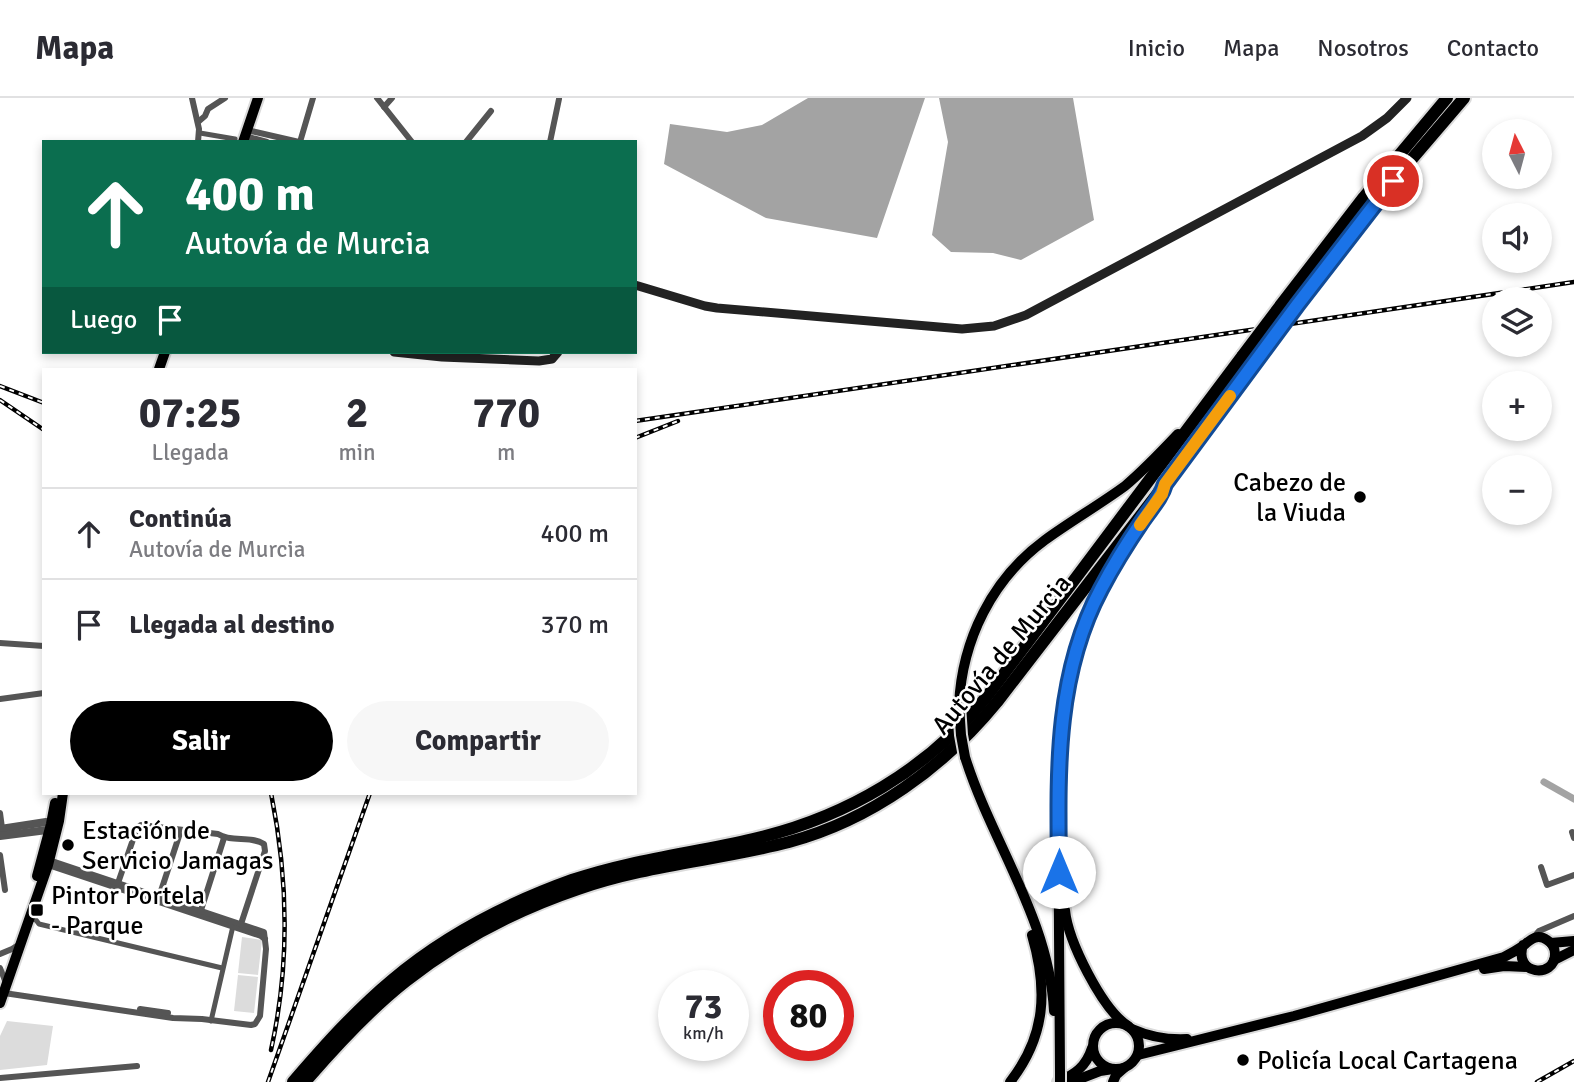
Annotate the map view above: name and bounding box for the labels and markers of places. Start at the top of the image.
pin [1363,151,1423,211]
place label: Cabezo de la Viuda [1233,467,1346,529]
marker: Cabezo de la Viuda [1352,489,1368,505]
place label: Estación de Servicio Jamagas [82,815,273,877]
marker: Estación de Servicio Jamagas [60,837,76,853]
place label: Pintor Portela - Parque [51,880,205,942]
marker: Pintor Portela - Parque [29,902,45,918]
place label: Policía Local Cartagena [1257,1045,1518,1077]
marker: Policía Local Cartagena [1235,1052,1251,1068]

